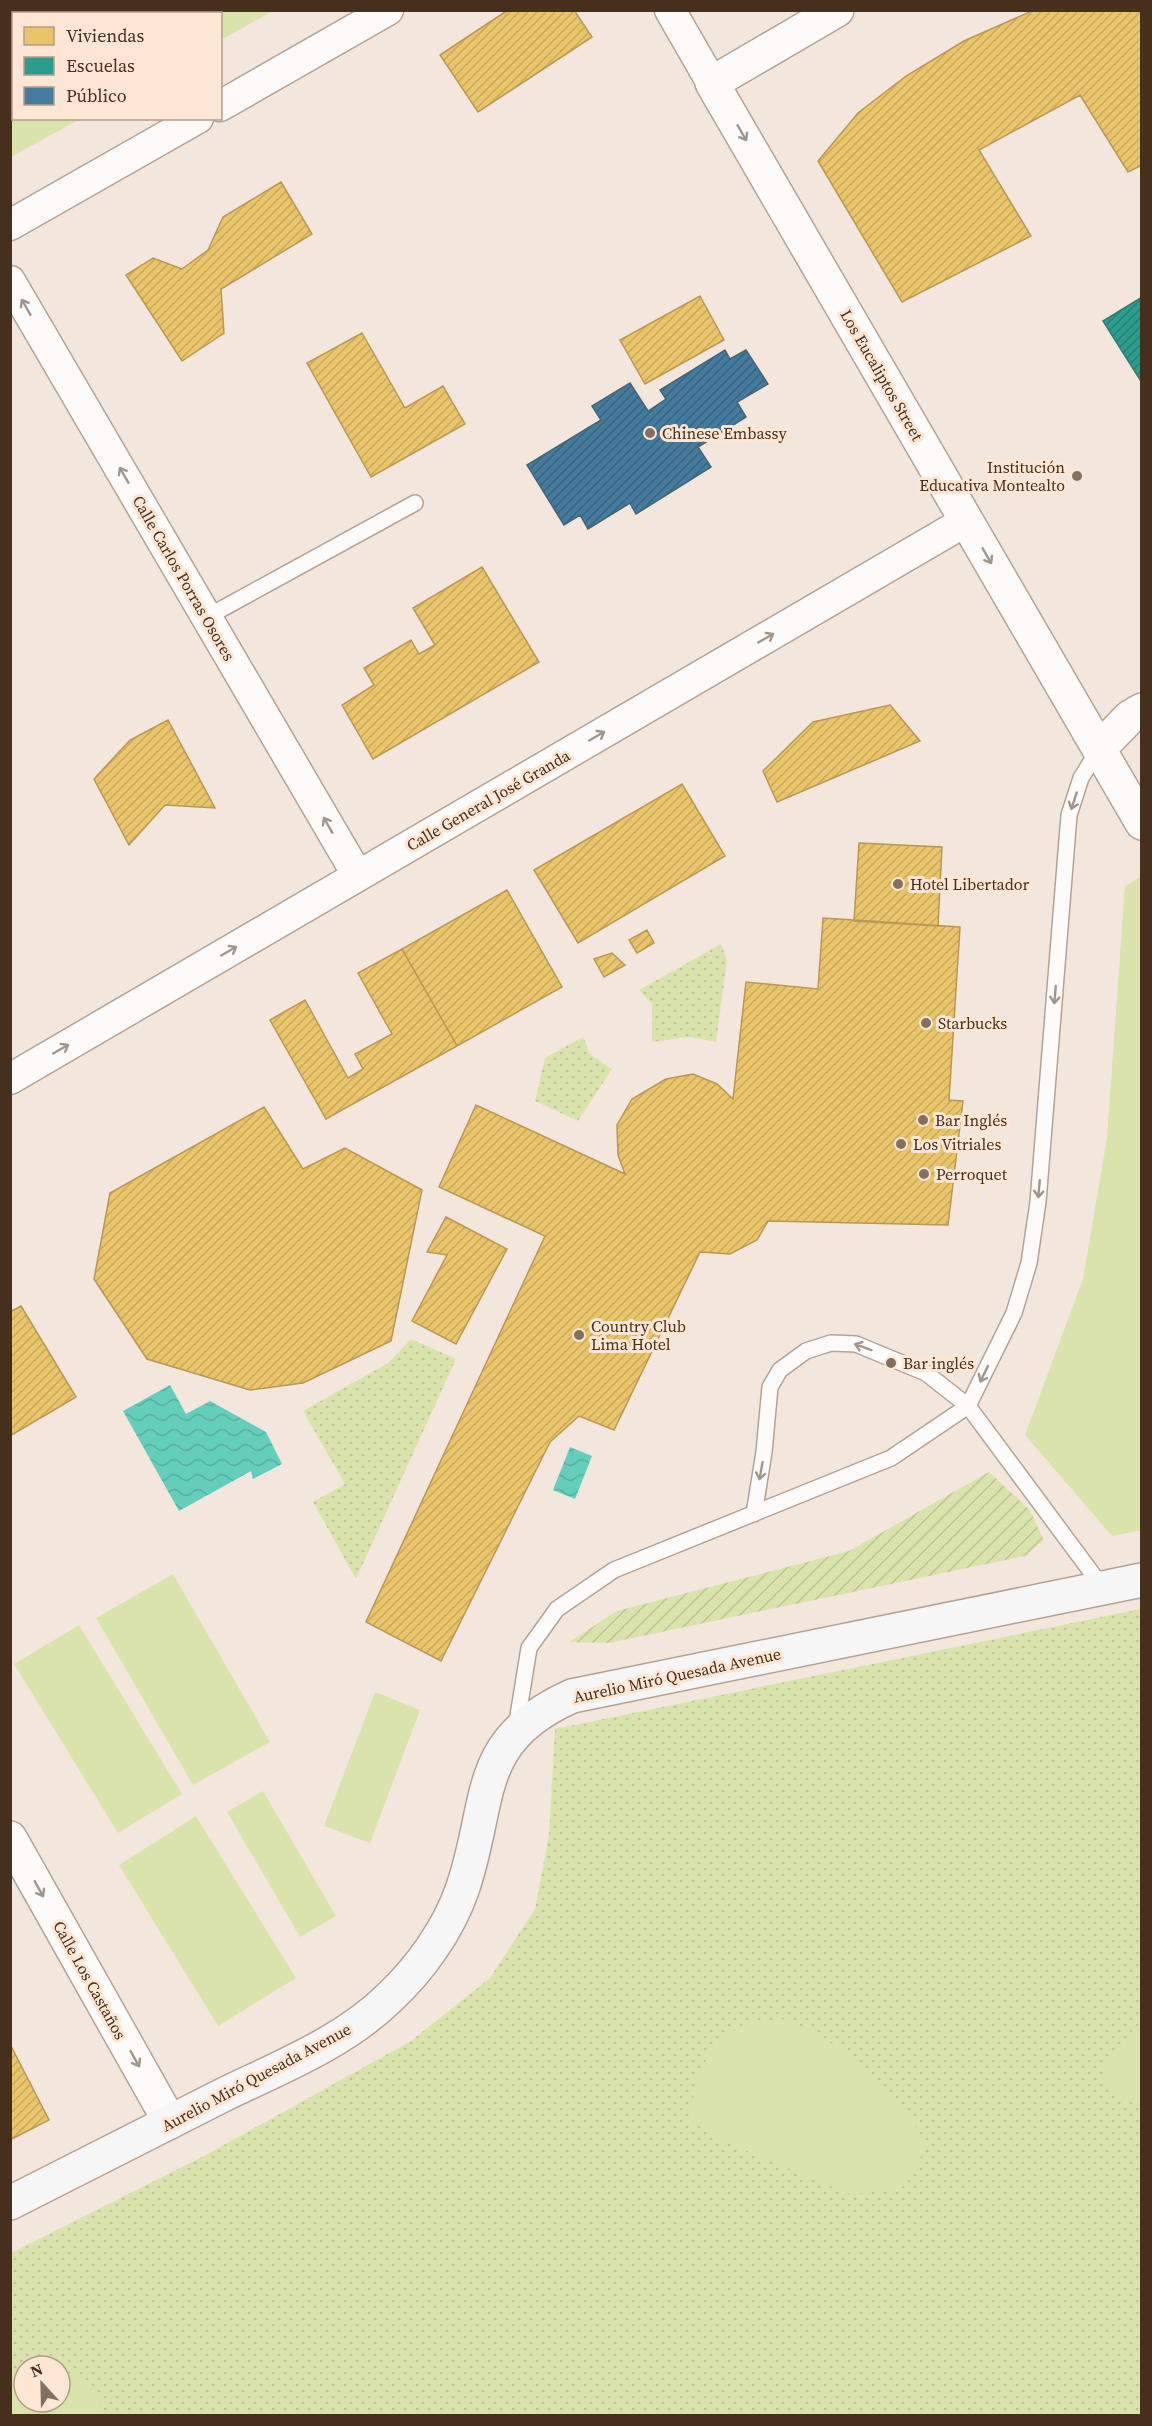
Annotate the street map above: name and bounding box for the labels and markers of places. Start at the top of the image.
place label: Chinese Embassy [662,422,787,444]
marker: Chinese Embassy [643,426,657,440]
place label: Institución Educativa Montealto [919,456,1065,496]
marker: Institución Educativa Montealto [1070,469,1084,483]
place label: Hotel Libertador [910,873,1030,895]
marker: Hotel Libertador [891,877,905,891]
place label: Starbucks [938,1012,1007,1034]
marker: Starbucks [919,1016,933,1030]
place label: Bar Inglés [935,1109,1007,1131]
marker: Bar Inglés [916,1113,930,1127]
place label: Los Vitriales [913,1133,1001,1155]
marker: Los Vitriales [894,1137,908,1151]
place label: Perroquet [936,1163,1008,1185]
marker: Perroquet [917,1167,931,1181]
place label: Country Club Lima Hotel [591,1315,686,1355]
marker: Country Club Lima Hotel [572,1328,586,1342]
place label: Bar inglés [903,1352,974,1374]
marker: Bar inglés [884,1356,898,1370]

